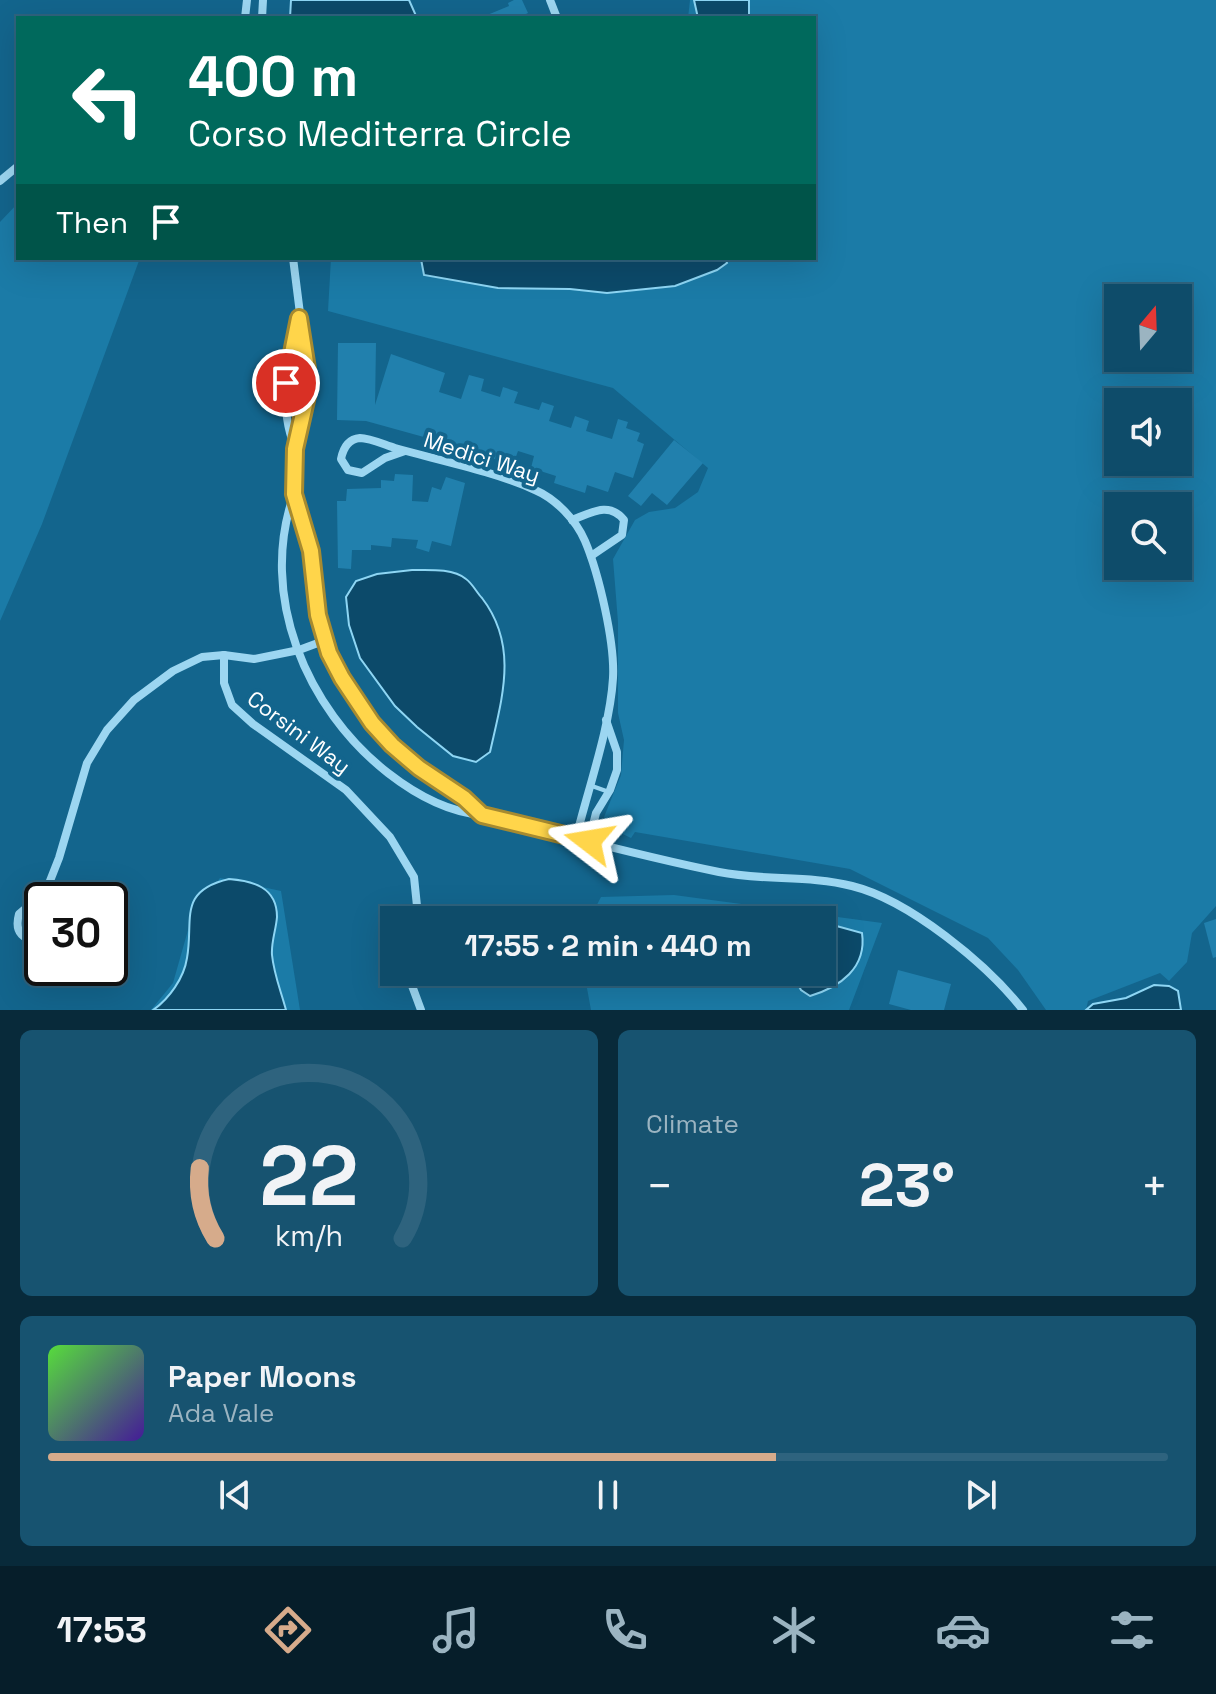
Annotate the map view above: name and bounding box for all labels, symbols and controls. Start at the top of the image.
text: 400 m [188,41,358,112]
icon: left [56,48,160,152]
text: Corso Mediterra Circle [188,111,572,157]
icon: arrive [144,200,188,244]
text: Then [56,203,128,242]
north arrow [1104,284,1192,372]
map controls [1104,284,1192,580]
pin [252,349,320,417]
icon: arrive [264,361,308,405]
button: sound [1104,388,1192,476]
street label: Medici Way [420,425,544,489]
button: search [1104,492,1192,580]
street label: Corsini Way [242,684,356,780]
position arrow [547,799,631,883]
speed limit sign: 30 [24,882,128,986]
text: 17:55 · 2 min · 440 m [464,926,752,965]
text: Climate [646,1107,739,1141]
text: 22 [260,1123,358,1229]
text: 23° [859,1147,955,1224]
text: − [646,1158,673,1214]
text: + [1141,1158,1168,1214]
text: km/h [275,1218,343,1254]
text: Paper Moons [168,1357,357,1396]
text: Ada Vale [168,1396,274,1430]
icon: previous [213,1473,257,1517]
icon: pause [586,1473,630,1517]
icon: next [959,1473,1003,1517]
icon: directions [260,1602,316,1658]
icon: music [428,1602,484,1658]
icon: phone [597,1602,653,1658]
icon: climate [766,1602,822,1658]
icon: car [935,1602,991,1658]
icon: filters [1104,1602,1160,1658]
text: 17:53 [56,1607,147,1653]

